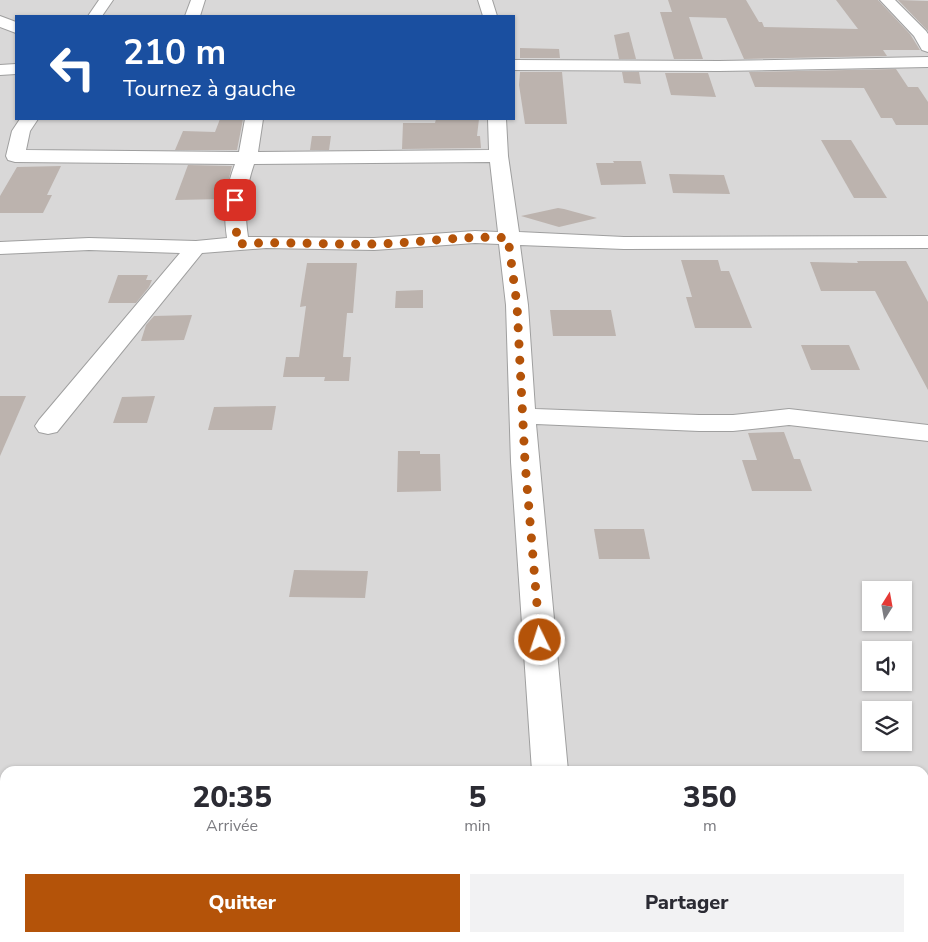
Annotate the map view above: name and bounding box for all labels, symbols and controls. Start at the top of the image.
text: 210 m [123,29,226,76]
icon: left [40,35,105,100]
text: Tournez à gauche [123,74,296,104]
pin [214,179,256,221]
icon: arrive [221,186,249,214]
north arrow [862,581,912,631]
map controls [862,581,912,751]
position arrow [513,613,565,665]
button: sound [862,641,912,691]
button: layers [862,701,912,751]
text: 20:35 [192,777,272,818]
text: 5 [468,777,486,818]
text: 350 [683,777,737,818]
text: Arrivée [206,815,258,837]
text: min [464,815,491,837]
text: m [703,815,717,837]
button: Quitter [25,874,460,932]
button: Partager [470,874,904,932]

